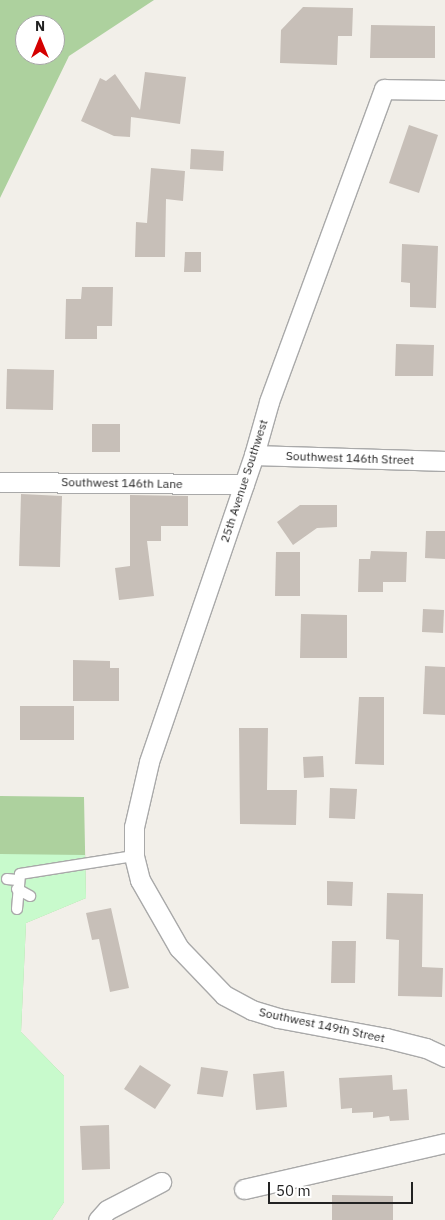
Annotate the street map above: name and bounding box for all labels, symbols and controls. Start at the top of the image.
north arrow [15,15,65,65]
text: N [35,17,45,35]
street label: 25th Avenue Southwest [217,418,271,544]
street label: Southwest 146th Street [286,449,414,467]
street label: Southwest 146th Lane [61,475,183,491]
street label: Southwest 149th Street [258,1005,386,1045]
scale bar [270,1172,415,1204]
text: 50 m [276,1181,311,1200]

